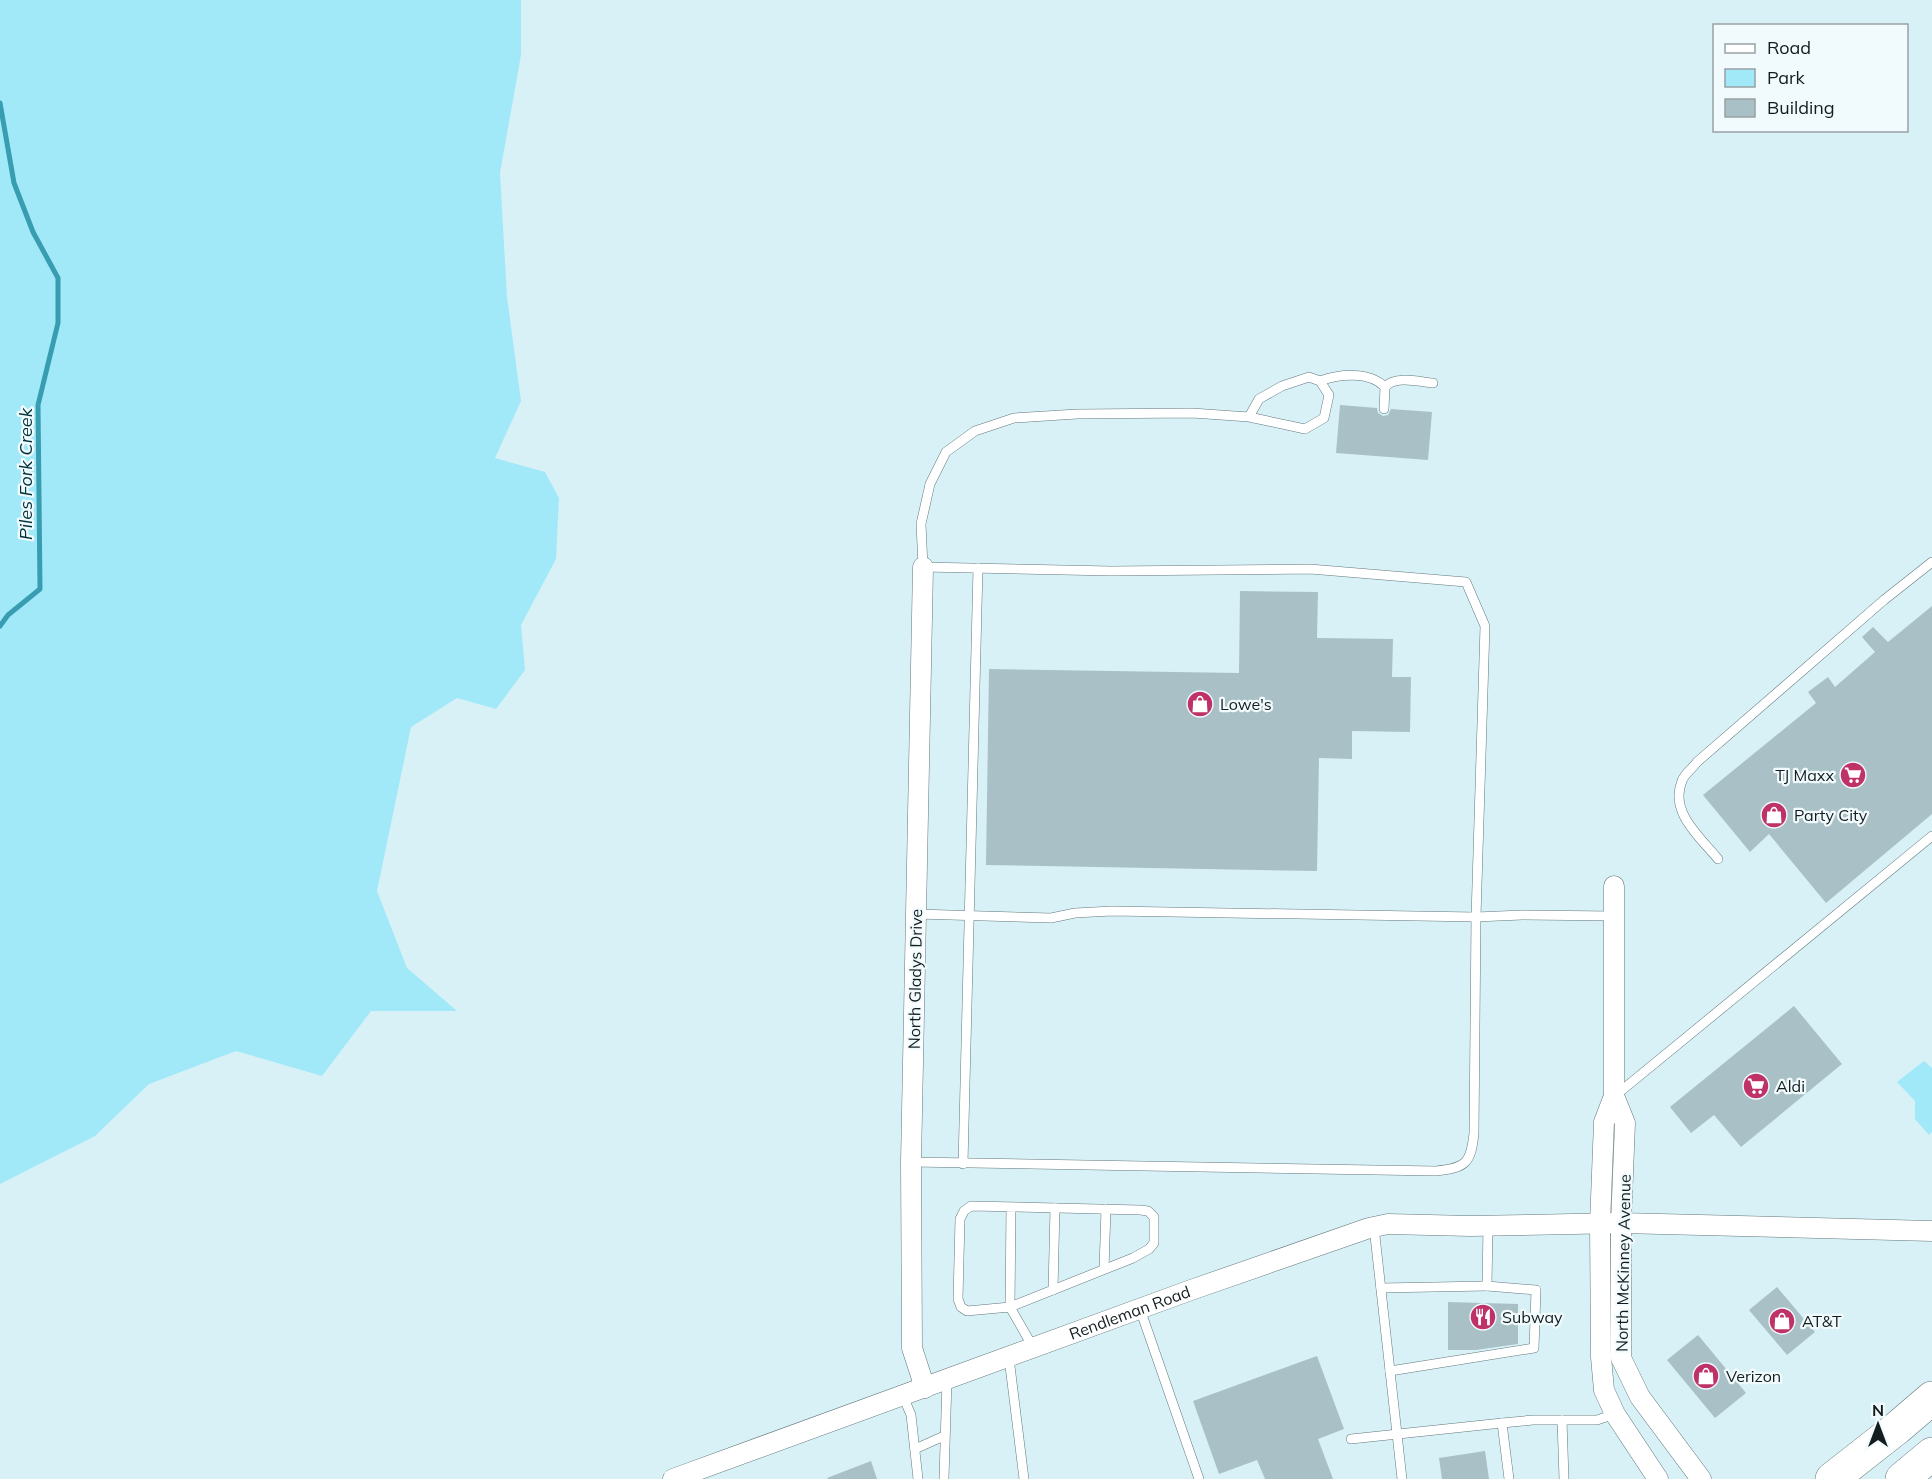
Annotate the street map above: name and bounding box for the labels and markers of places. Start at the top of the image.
shop icon: Lowe's [1185,689,1215,719]
place label: Lowe's [1220,694,1272,714]
supermarket icon: TJ Maxx [1838,760,1868,790]
place label: TJ Maxx [1775,765,1834,785]
shop icon: Party City [1759,800,1789,830]
place label: Party City [1794,805,1868,825]
supermarket icon: Aldi [1741,1071,1771,1101]
place label: Aldi [1776,1076,1805,1096]
restaurant icon: Subway [1468,1302,1498,1332]
shop icon: AT&T [1767,1306,1797,1336]
place label: Subway [1502,1307,1563,1327]
place label: AT&T [1802,1311,1842,1331]
shop icon: Verizon [1691,1361,1721,1391]
place label: Verizon [1726,1366,1781,1386]

